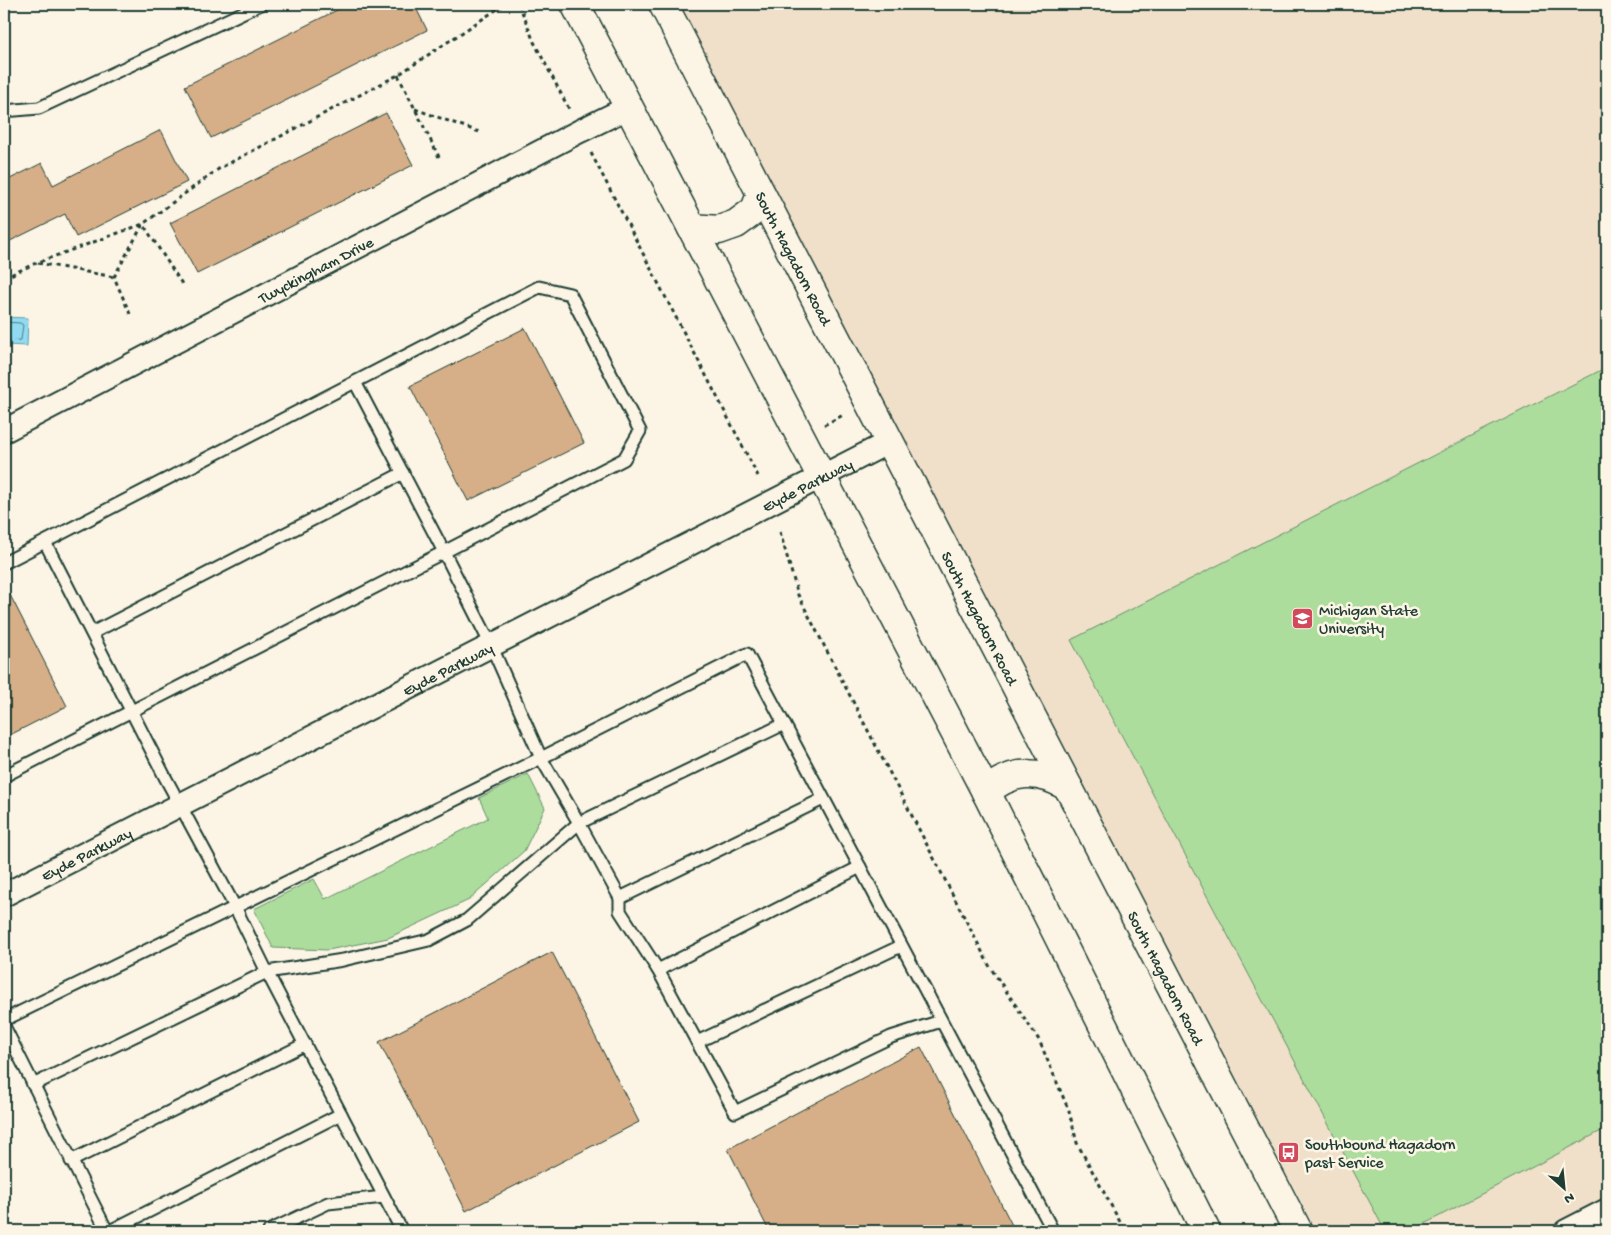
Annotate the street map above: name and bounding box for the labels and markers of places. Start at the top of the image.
place label: Michigan State University [1319,603,1419,640]
school or university icon: Michigan State University [1291,606,1315,630]
place label: Southbound Hagadorn past Service [1304,1137,1456,1174]
bus stop icon: Southbound Hagadorn past Service [1277,1140,1301,1164]

